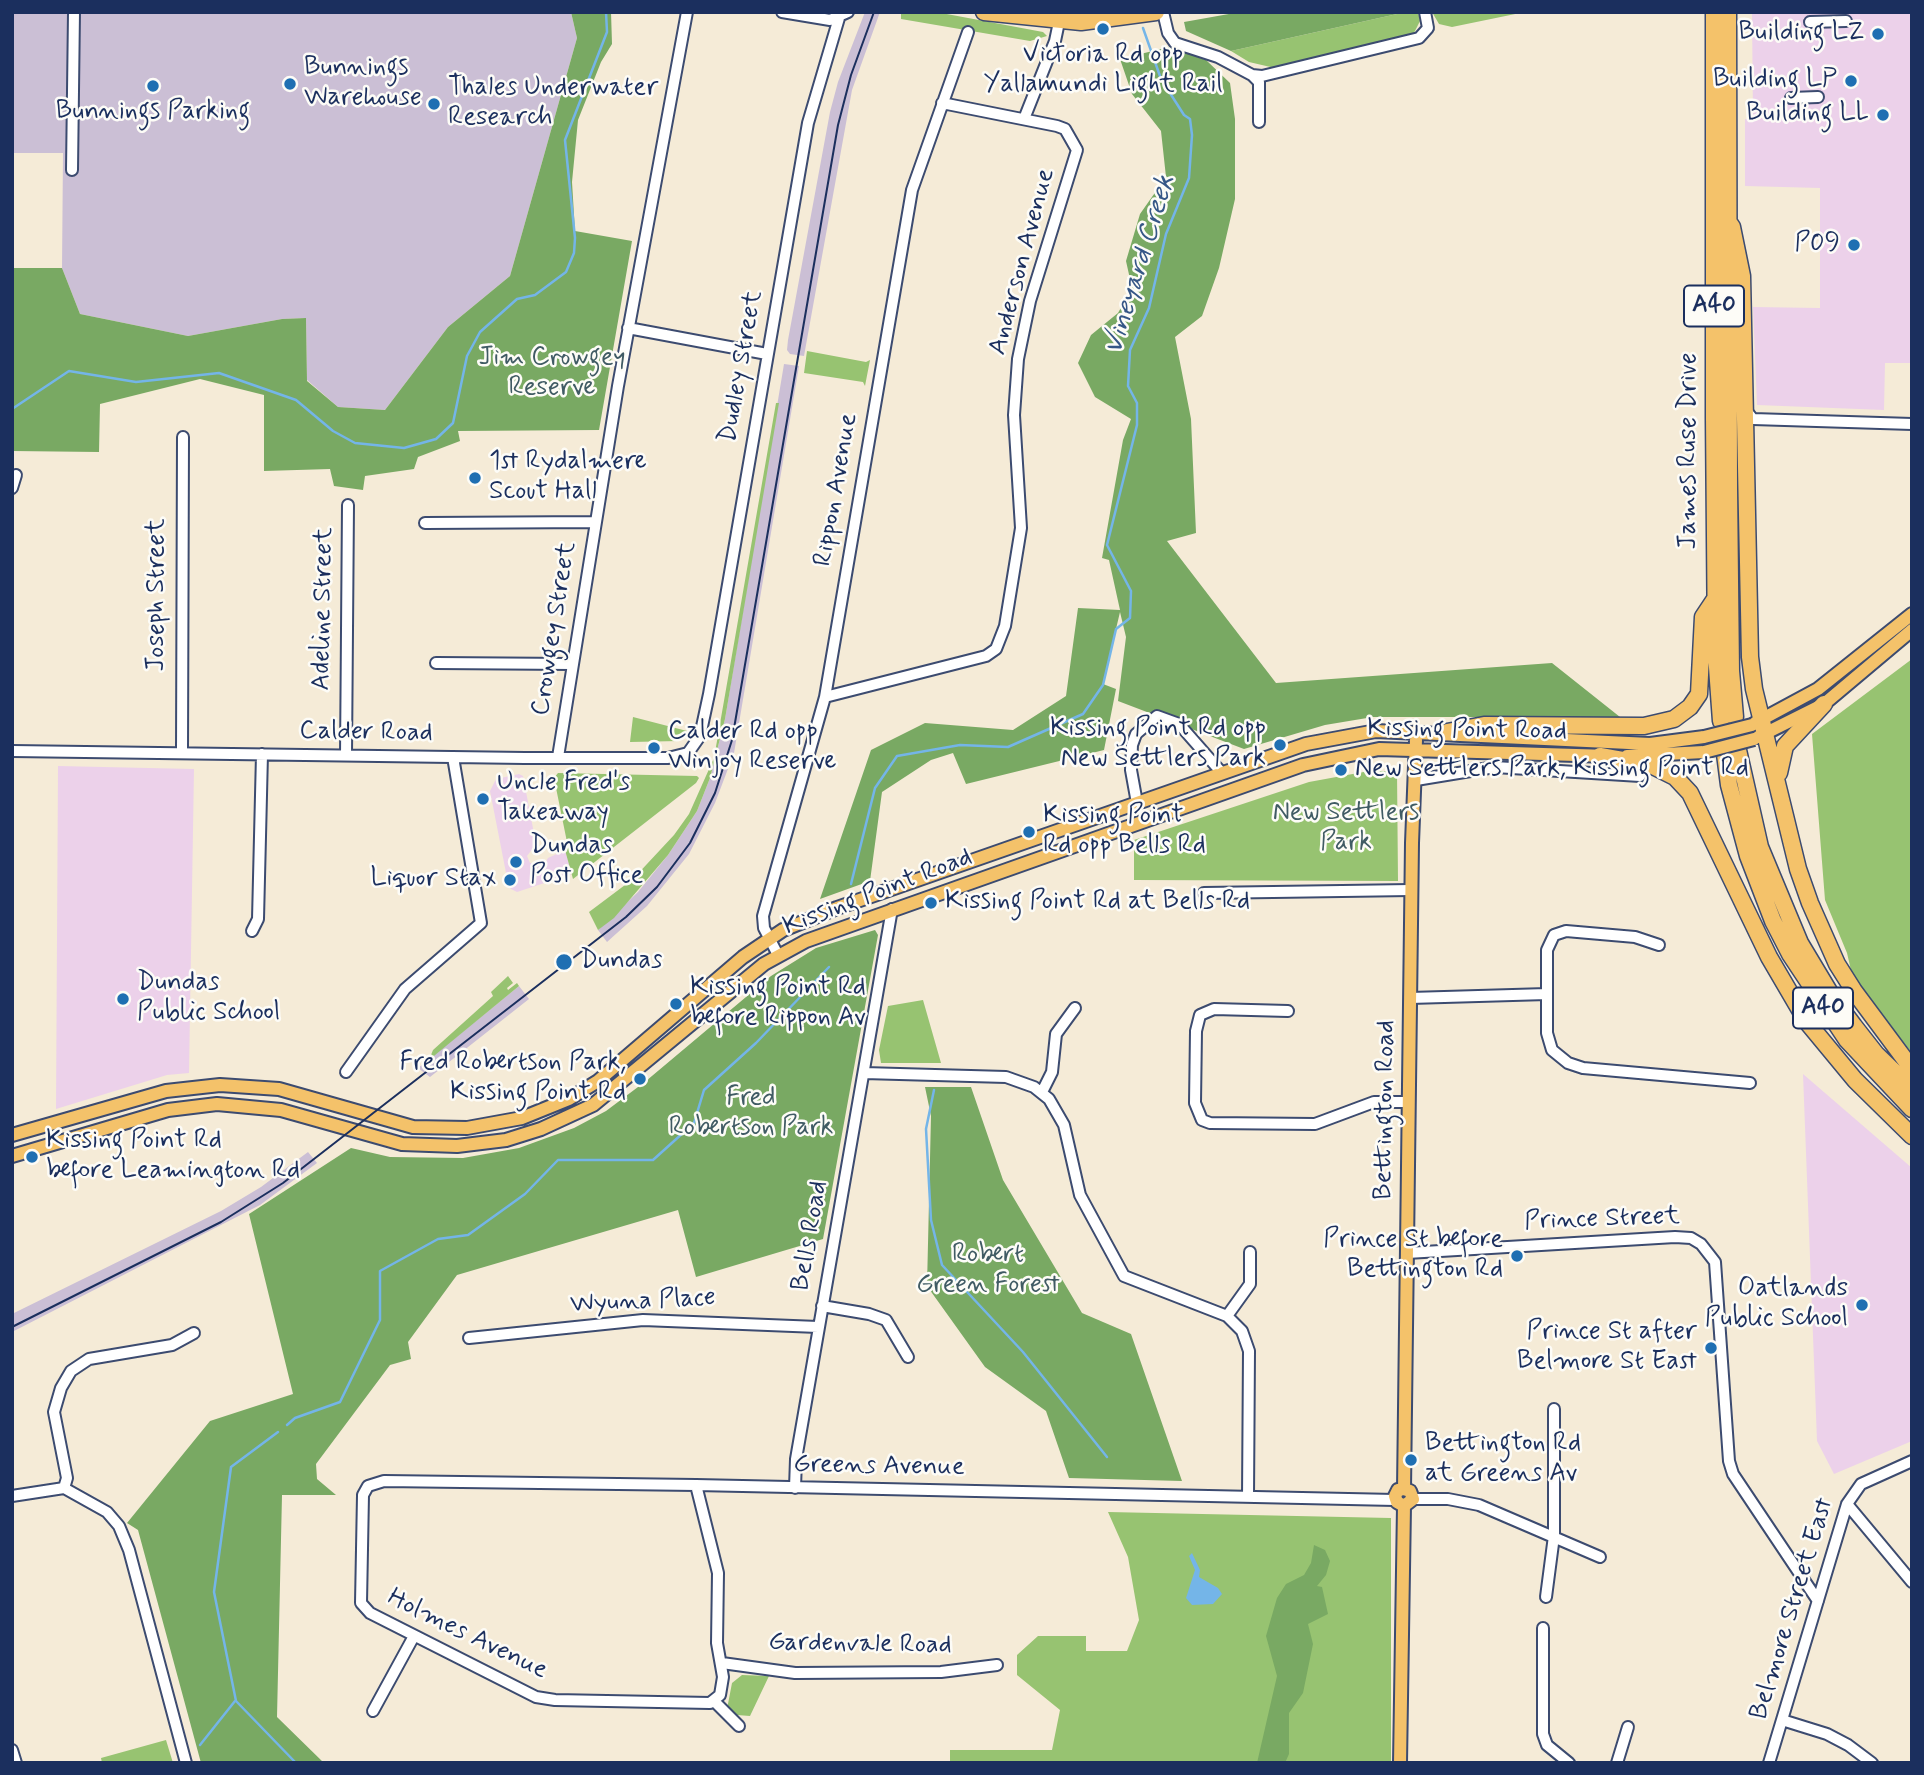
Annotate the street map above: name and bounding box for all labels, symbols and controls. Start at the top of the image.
place label: Building LZ [1739,18,1864,50]
marker: Victoria Rd opp Yallamundi Light Rail [1095,21,1111,37]
marker: Building LZ [1870,26,1886,42]
place label: Victoria Rd opp Yallamundi Light Rail [983,40,1223,102]
place label: Bunnings Warehouse [304,53,422,114]
place label: Building LP [1713,65,1837,97]
place label: Thales Underwater Research [448,73,658,134]
marker: Building LP [1843,73,1859,89]
marker: Bunnings Warehouse [282,76,298,92]
marker: Bunnings Parking [145,78,161,94]
marker: Thales Underwater Research [426,96,442,112]
place label: Bunnings Parking [56,97,250,129]
place label: Building LL [1746,99,1869,131]
marker: Building LL [1875,107,1891,123]
street label: Anderson Avenue [983,165,1063,359]
water label: Vineyard Creek [1098,171,1184,359]
place label: P09 [1794,229,1840,261]
marker: P09 [1846,237,1862,253]
road number: A40 [1684,286,1744,326]
street label: Dudley Street [713,288,771,446]
park label: Jim Crowgey Reserve [478,343,626,404]
street label: James Ruse Drive [1674,352,1706,550]
street label: Rippon Avenue [808,411,866,569]
place label: 1st Rydalmere Scout Hall [489,447,647,508]
marker: 1st Rydalmere Scout Hall [467,470,483,486]
street label: Joseph Street [142,519,174,671]
street label: Adeline Street [307,527,341,691]
street label: Crowgey Street [526,540,584,718]
place label: Kissing Point Rd opp New Settlers Park [1050,714,1266,776]
street label: Kissing Point Road [1367,714,1567,748]
street label: Calder Road [299,716,433,750]
place label: Calder Rd opp Winjoy Reserve [668,717,837,778]
marker: Kissing Point Rd opp New Settlers Park [1272,737,1288,753]
marker: Calder Rd opp Winjoy Reserve [646,740,662,756]
place label: New Settlers Park, Kissing Point Rd [1355,754,1749,786]
marker: New Settlers Park, Kissing Point Rd [1333,762,1349,778]
place label: Uncle Fred's Takeaway [497,768,630,830]
marker: Uncle Fred's Takeaway [475,791,491,807]
park label: New Settlers Park [1273,798,1419,860]
place label: Kissing Point Rd opp Bells Rd [1043,801,1206,862]
marker: Kissing Point Rd opp Bells Rd [1021,824,1037,840]
place label: Dundas Post Office [530,831,643,892]
street label: Kissing Point Road [779,843,977,943]
marker: Dundas Post Office [508,854,524,870]
place label: Liquor Stax [370,864,496,896]
marker: Liquor Stax [502,872,518,888]
place label: Kissing Point Rd at Bells Rd [945,887,1250,919]
marker: Kissing Point Rd at Bells Rd [923,895,939,911]
place label: Dundas [580,946,662,978]
marker: Dundas [554,952,574,972]
place label: Dundas Public School [137,968,280,1030]
place label: Kissing Point Rd before Rippon Av [690,973,866,1034]
road number: A40 [1793,988,1853,1028]
marker: Dundas Public School [115,991,131,1007]
marker: Kissing Point Rd before Rippon Av [668,996,684,1012]
street label: Bettington Road [1369,1020,1403,1200]
place label: Fred Robertson Park, Kissing Point Rd [399,1048,626,1110]
marker: Fred Robertson Park, Kissing Point Rd [632,1071,648,1087]
park label: Fred Robertson Park [669,1083,833,1144]
place label: Kissing Point Rd before Leamington Rd [46,1126,300,1188]
marker: Kissing Point Rd before Leamington Rd [24,1149,40,1165]
street label: Bells Road [786,1178,836,1294]
street label: Prince Street [1524,1202,1680,1238]
place label: Prince St before Bettington Rd [1323,1225,1503,1286]
park label: Robert Green Forest [916,1240,1060,1302]
marker: Prince St before Bettington Rd [1509,1248,1525,1264]
place label: Oatlands Public School [1705,1274,1848,1336]
street label: Wyuna Place [569,1283,717,1321]
marker: Oatlands Public School [1854,1297,1870,1313]
place label: Prince St after Belmore St East [1517,1317,1697,1378]
marker: Prince St after Belmore St East [1703,1340,1719,1356]
place label: Bettington Rd at Greens Av [1425,1429,1581,1490]
street label: Greens Avenue [793,1450,965,1484]
marker: Bettington Rd at Greens Av [1403,1452,1419,1468]
street label: Belmore Street East [1744,1494,1842,1724]
street label: Holmes Avenue [382,1583,552,1687]
street label: Gardenvale Road [768,1628,952,1662]

